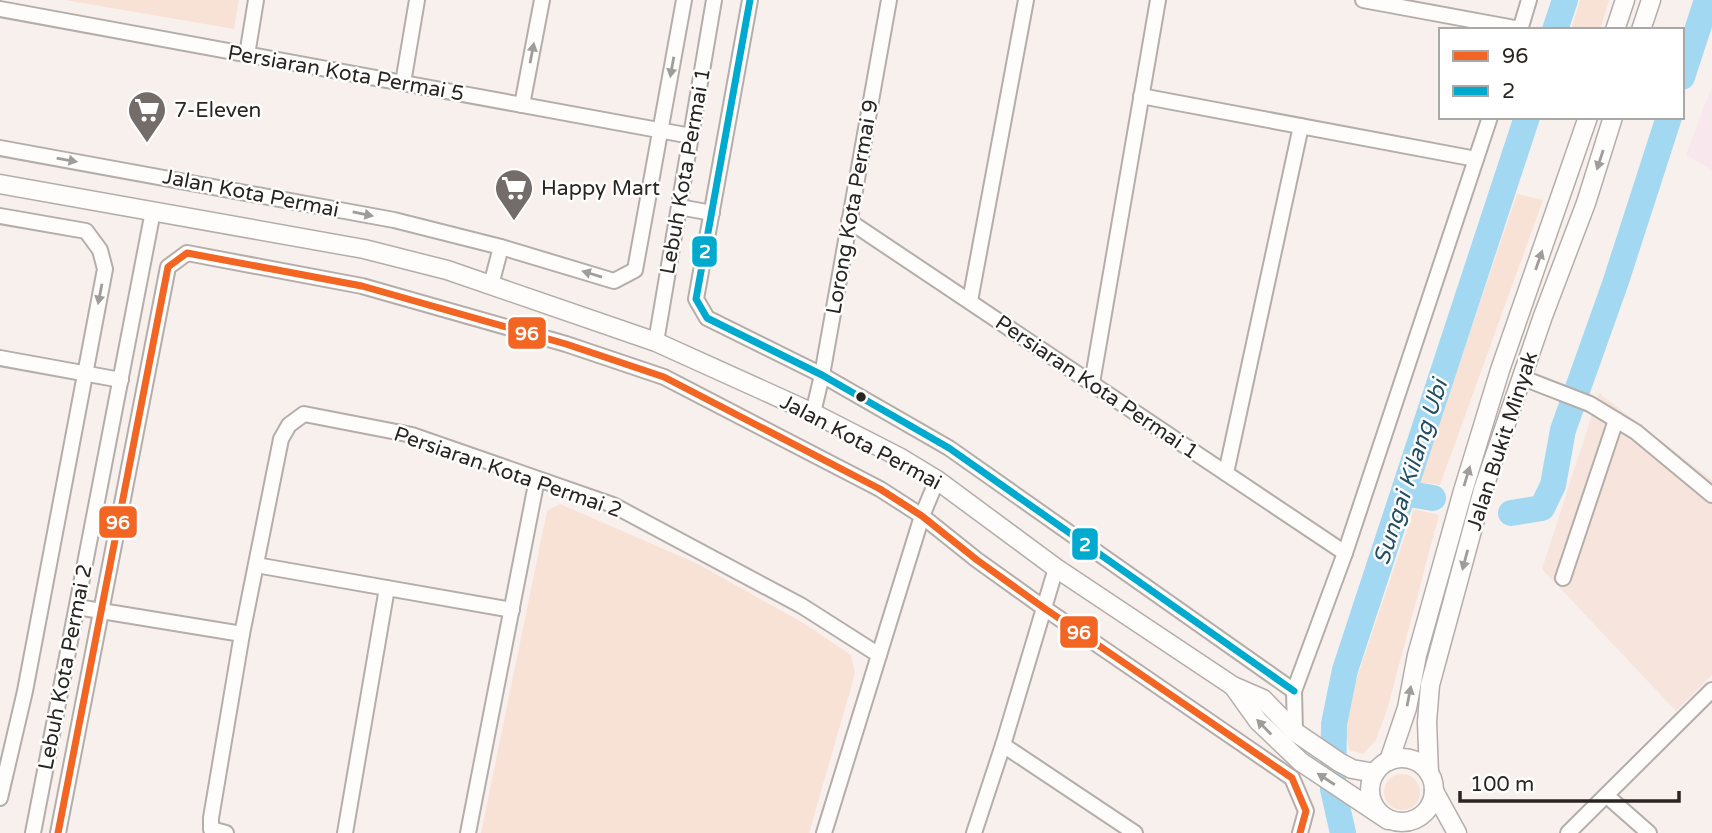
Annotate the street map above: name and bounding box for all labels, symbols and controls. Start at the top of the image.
legend [1439,28,1684,119]
street label: Persiaran Kota Permai 5 [226,40,466,107]
one-way arrow [527,42,538,64]
text: 96 [1502,44,1528,69]
one-way arrow [666,56,677,78]
street label: Lebuh Kota Permai 1 [655,66,716,276]
text: 2 [1502,79,1515,104]
supermarket icon: 7-Eleven [126,89,168,144]
place label: 7-Eleven [174,98,261,123]
street label: Lorong Kota Permai 9 [821,98,884,316]
one-way arrow [1594,150,1605,171]
one-way arrow [56,155,78,166]
street label: Jalan Kota Permai [161,164,341,223]
supermarket icon: Happy Mart [493,167,535,222]
place label: Happy Mart [541,176,660,201]
one-way arrow [352,209,374,220]
line badge: 2 [691,235,718,268]
text: 2 [699,241,711,263]
one-way arrow [1533,250,1544,271]
one-way arrow [581,269,602,279]
one-way arrow [94,283,105,305]
street label: Persiaran Kota Permai 1 [990,310,1203,465]
line badge: 96 [507,316,547,350]
text: 96 [515,323,539,345]
street label: Jalan Bukit Minyak [1462,349,1543,534]
water label: Sungai Kilang Ubi [1368,373,1455,568]
street label: Jalan Kota Permai [776,389,946,495]
unlabelled marker [854,390,868,404]
street label: Persiaran Kota Permai 2 [390,422,625,523]
one-way arrow [1463,465,1473,486]
line badge: 96 [98,505,138,539]
text: 96 [106,512,130,534]
line badge: 2 [1071,527,1099,561]
text: 2 [1079,534,1091,556]
one-way arrow [1459,550,1469,571]
street label: Lebuh Kota Permai 2 [33,562,98,772]
line badge: 96 [1059,615,1099,649]
text: 96 [1067,622,1091,644]
one-way arrow [1404,685,1415,707]
one-way arrow [1256,719,1272,736]
scale bar [1460,760,1679,804]
one-way arrow [1316,772,1336,785]
text: 100 m [1470,772,1534,797]

